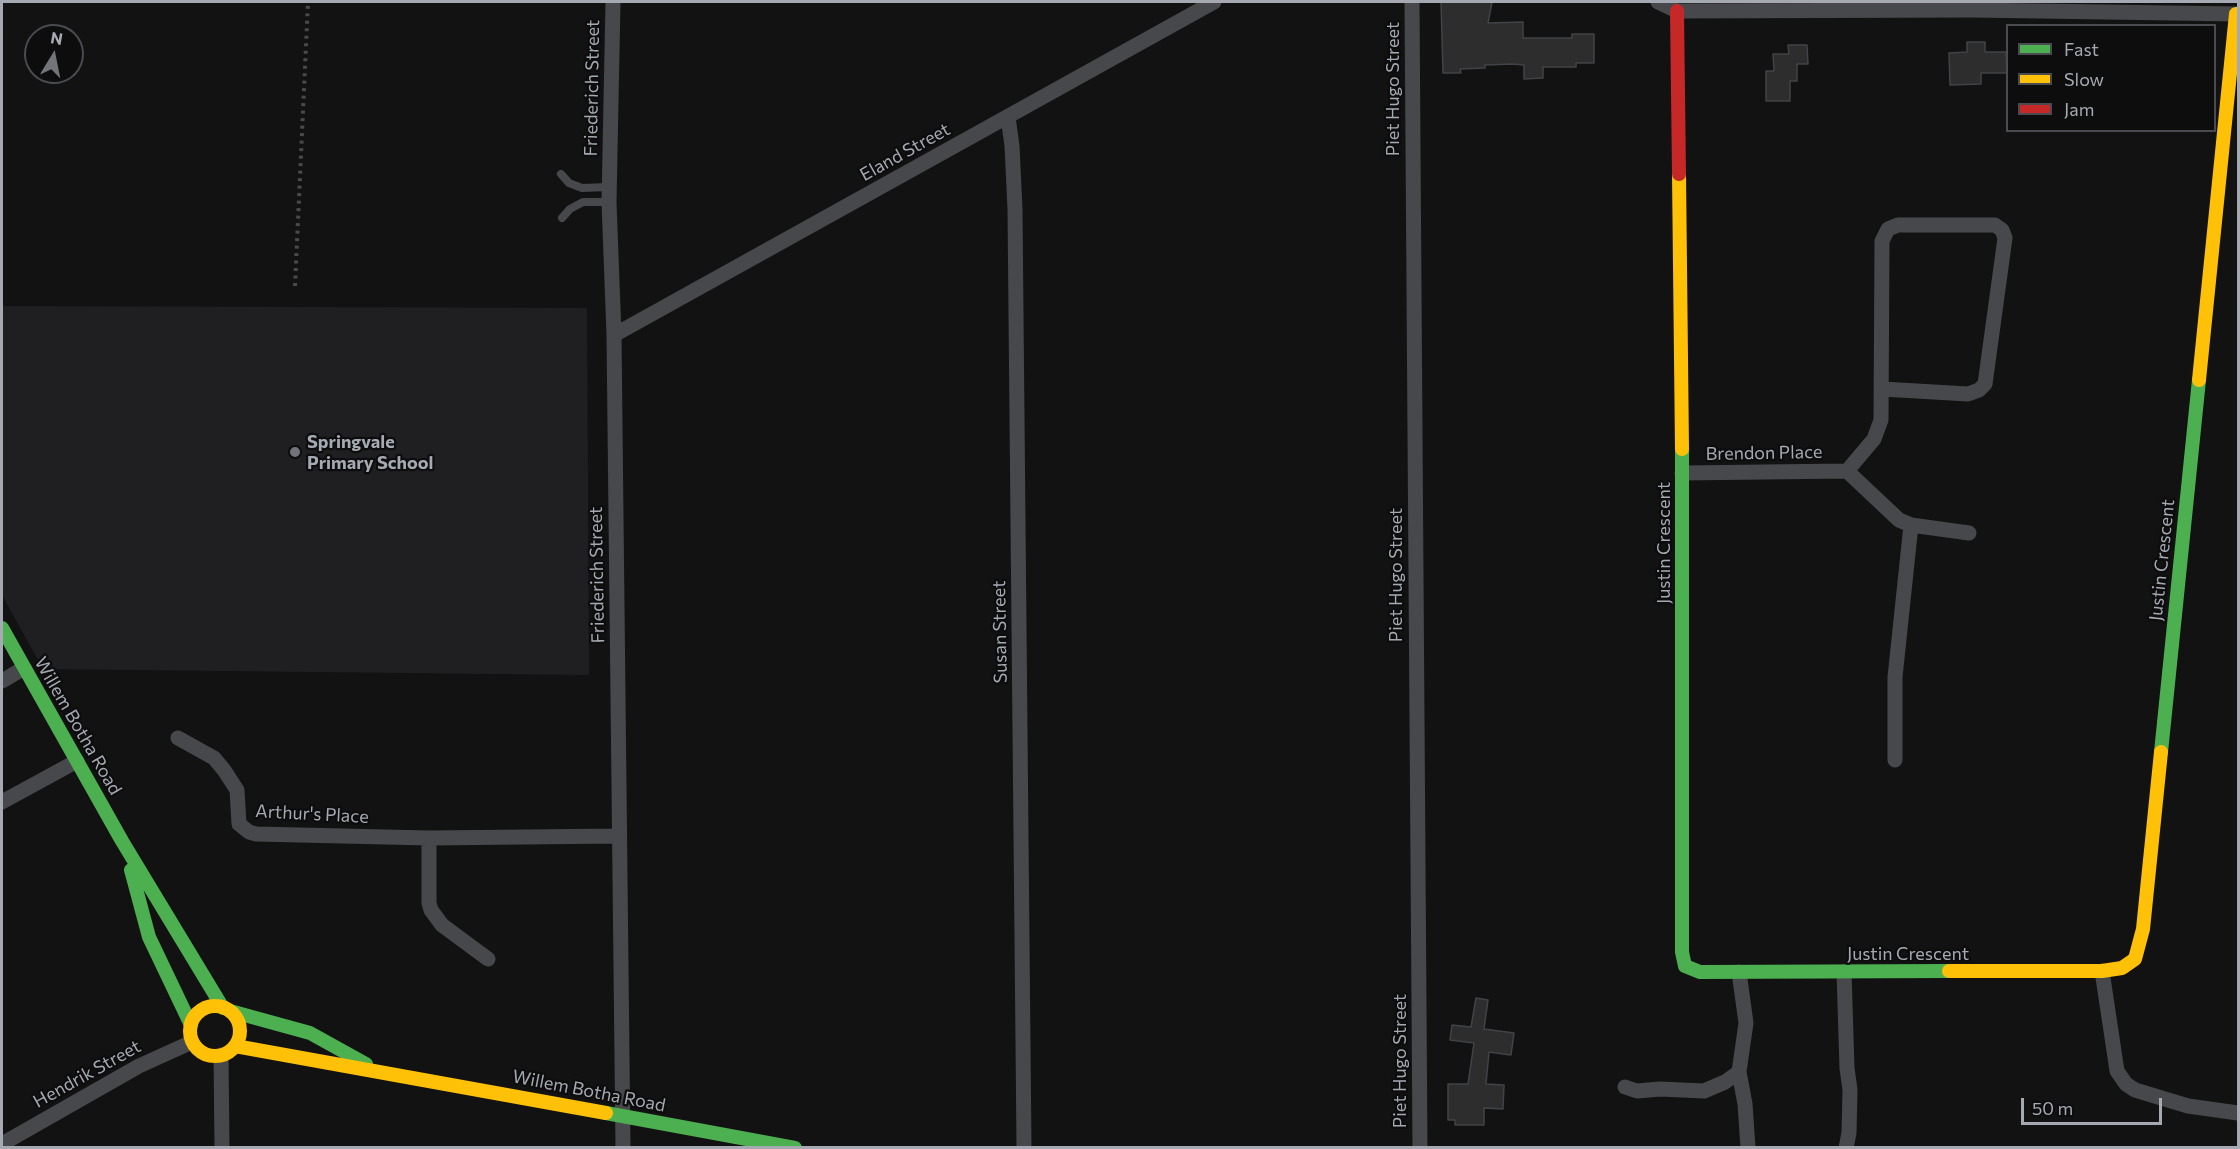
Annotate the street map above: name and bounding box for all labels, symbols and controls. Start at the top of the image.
street label: Friederich Street [580,20,604,156]
street label: Piet Hugo Street [1382,22,1404,156]
north arrow [24,24,84,84]
legend [2006,24,2216,132]
text: N [49,27,64,48]
text: Fast [2064,38,2099,60]
text: Slow [2064,68,2104,90]
text: Jam [2064,98,2094,120]
street label: Eland Street [856,118,954,186]
place label: Springvale Primary School [307,431,433,474]
street label: Brendon Place [1705,441,1823,465]
marker: Springvale Primary School [288,445,302,459]
street label: Justin Crescent [1653,482,1675,604]
street label: Justin Crescent [2145,498,2179,622]
street label: Friederich Street [585,507,609,643]
street label: Piet Hugo Street [1385,508,1407,642]
street label: Susan Street [988,580,1012,684]
street label: Willem Botha Road [30,653,126,799]
street label: Arthur's Place [255,800,369,828]
street label: Justin Crescent [1847,943,1969,965]
street label: Piet Hugo Street [1389,994,1411,1128]
street label: Hendrik Street [29,1036,145,1112]
street label: Willem Botha Road [511,1066,667,1116]
scale bar [2024,1086,2165,1124]
text: 50 m [2032,1097,2073,1119]

